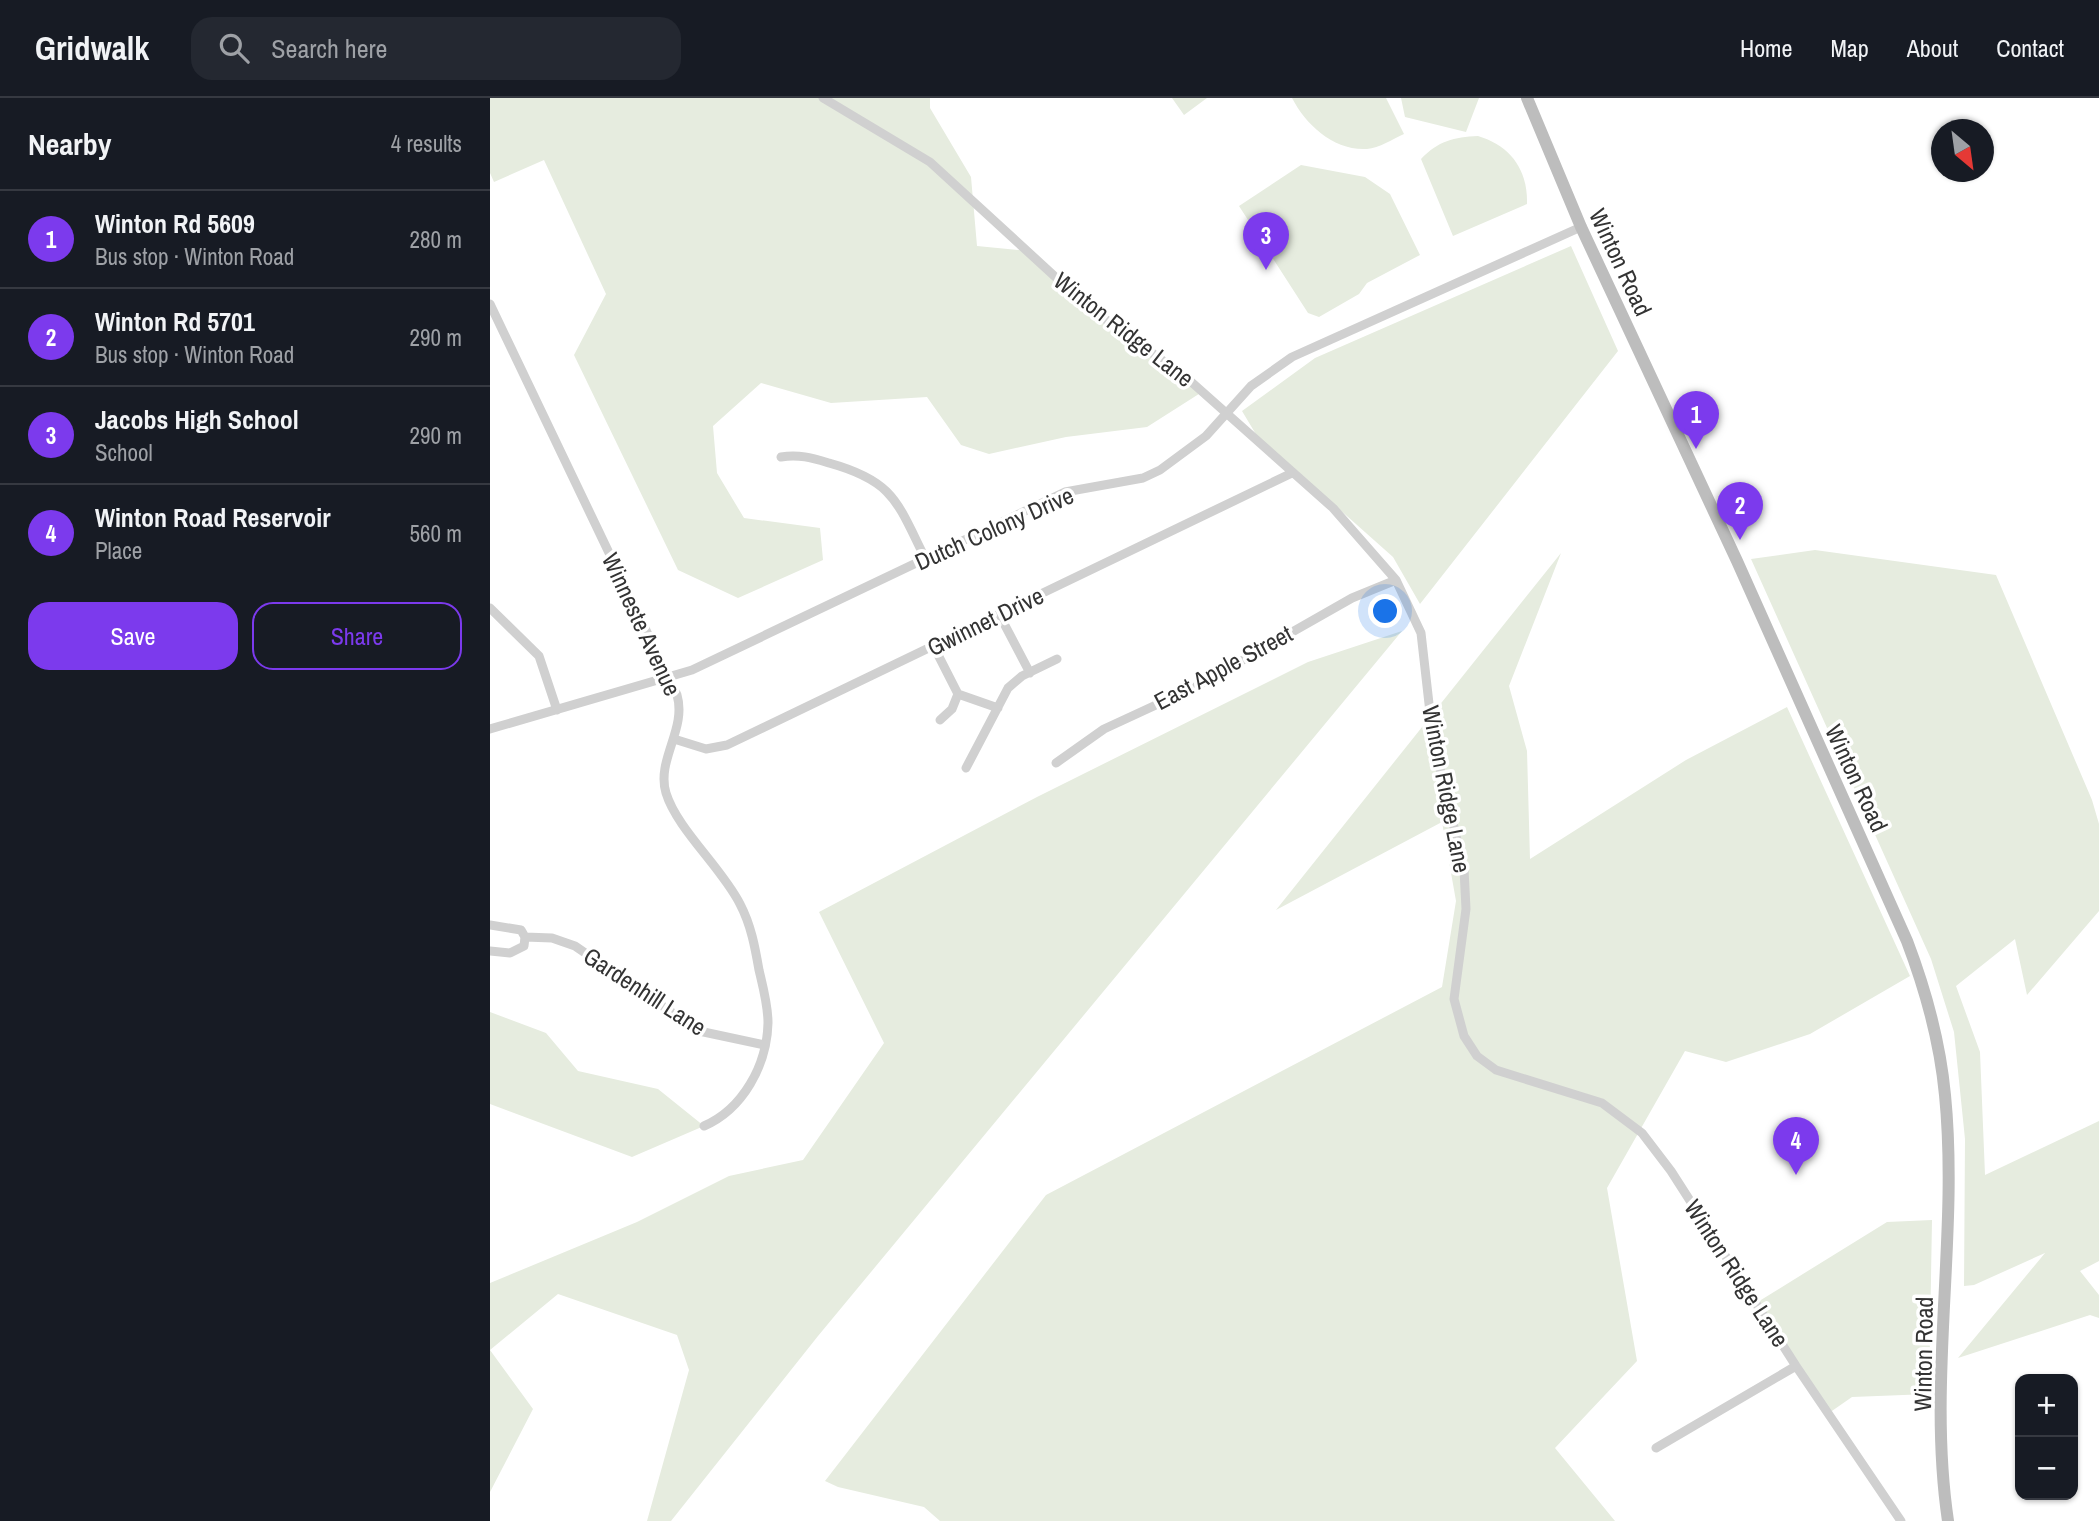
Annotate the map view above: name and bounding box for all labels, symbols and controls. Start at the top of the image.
search box [191,17,681,80]
text: Gridwalk [35,26,149,70]
icon: search [215,29,253,67]
text: Search here [271,31,387,66]
text: Home [1740,32,1792,64]
text: Map [1830,32,1869,64]
text: About [1907,32,1958,64]
text: Contact [1996,32,2064,64]
north arrow [1931,119,1994,182]
text: Nearby [28,124,111,164]
text: 4 results [391,128,462,159]
street label: Winton Road [1582,203,1660,321]
text: Winton Rd 5609 [95,206,255,241]
pin: 3 [1243,212,1289,270]
text: 1 [46,224,56,255]
text: 280 m [410,224,462,255]
text: Bus stop · Winton Road [95,241,294,272]
street label: Winton Ridge Lane [1047,264,1201,394]
text: Winton Rd 5701 [95,304,255,339]
text: 2 [46,322,56,353]
text: 290 m [410,322,462,353]
text: Bus stop · Winton Road [95,339,294,370]
pin: 1 [1673,391,1719,449]
text: Jacobs High School [95,402,299,437]
text: 3 [46,420,56,451]
text: 290 m [410,420,462,451]
text: School [95,437,153,468]
street label: Dutch Colony Drive [910,479,1078,577]
pin: 2 [1717,482,1763,540]
text: Winton Road Reservoir [95,500,331,535]
text: 4 [46,518,56,549]
text: 560 m [410,518,462,549]
text: Place [95,535,142,566]
street label: Winneste Avenue [595,547,689,701]
street label: Gwinnet Drive [921,579,1049,663]
your location [1368,594,1402,628]
button: Save [28,602,238,670]
button: Share [252,602,462,670]
street label: East Apple Street [1148,617,1298,717]
street label: Winton Ridge Lane [1415,703,1479,875]
street label: Winton Road [1818,719,1896,837]
street label: Gardenhill Lane [578,939,712,1043]
pin: 4 [1773,1117,1819,1175]
street label: Winton Ridge Lane [1677,1193,1797,1353]
street label: Winton Road [1906,1296,1940,1412]
map controls [2015,1374,2078,1500]
button: + [2015,1374,2078,1437]
button: − [2015,1437,2078,1500]

